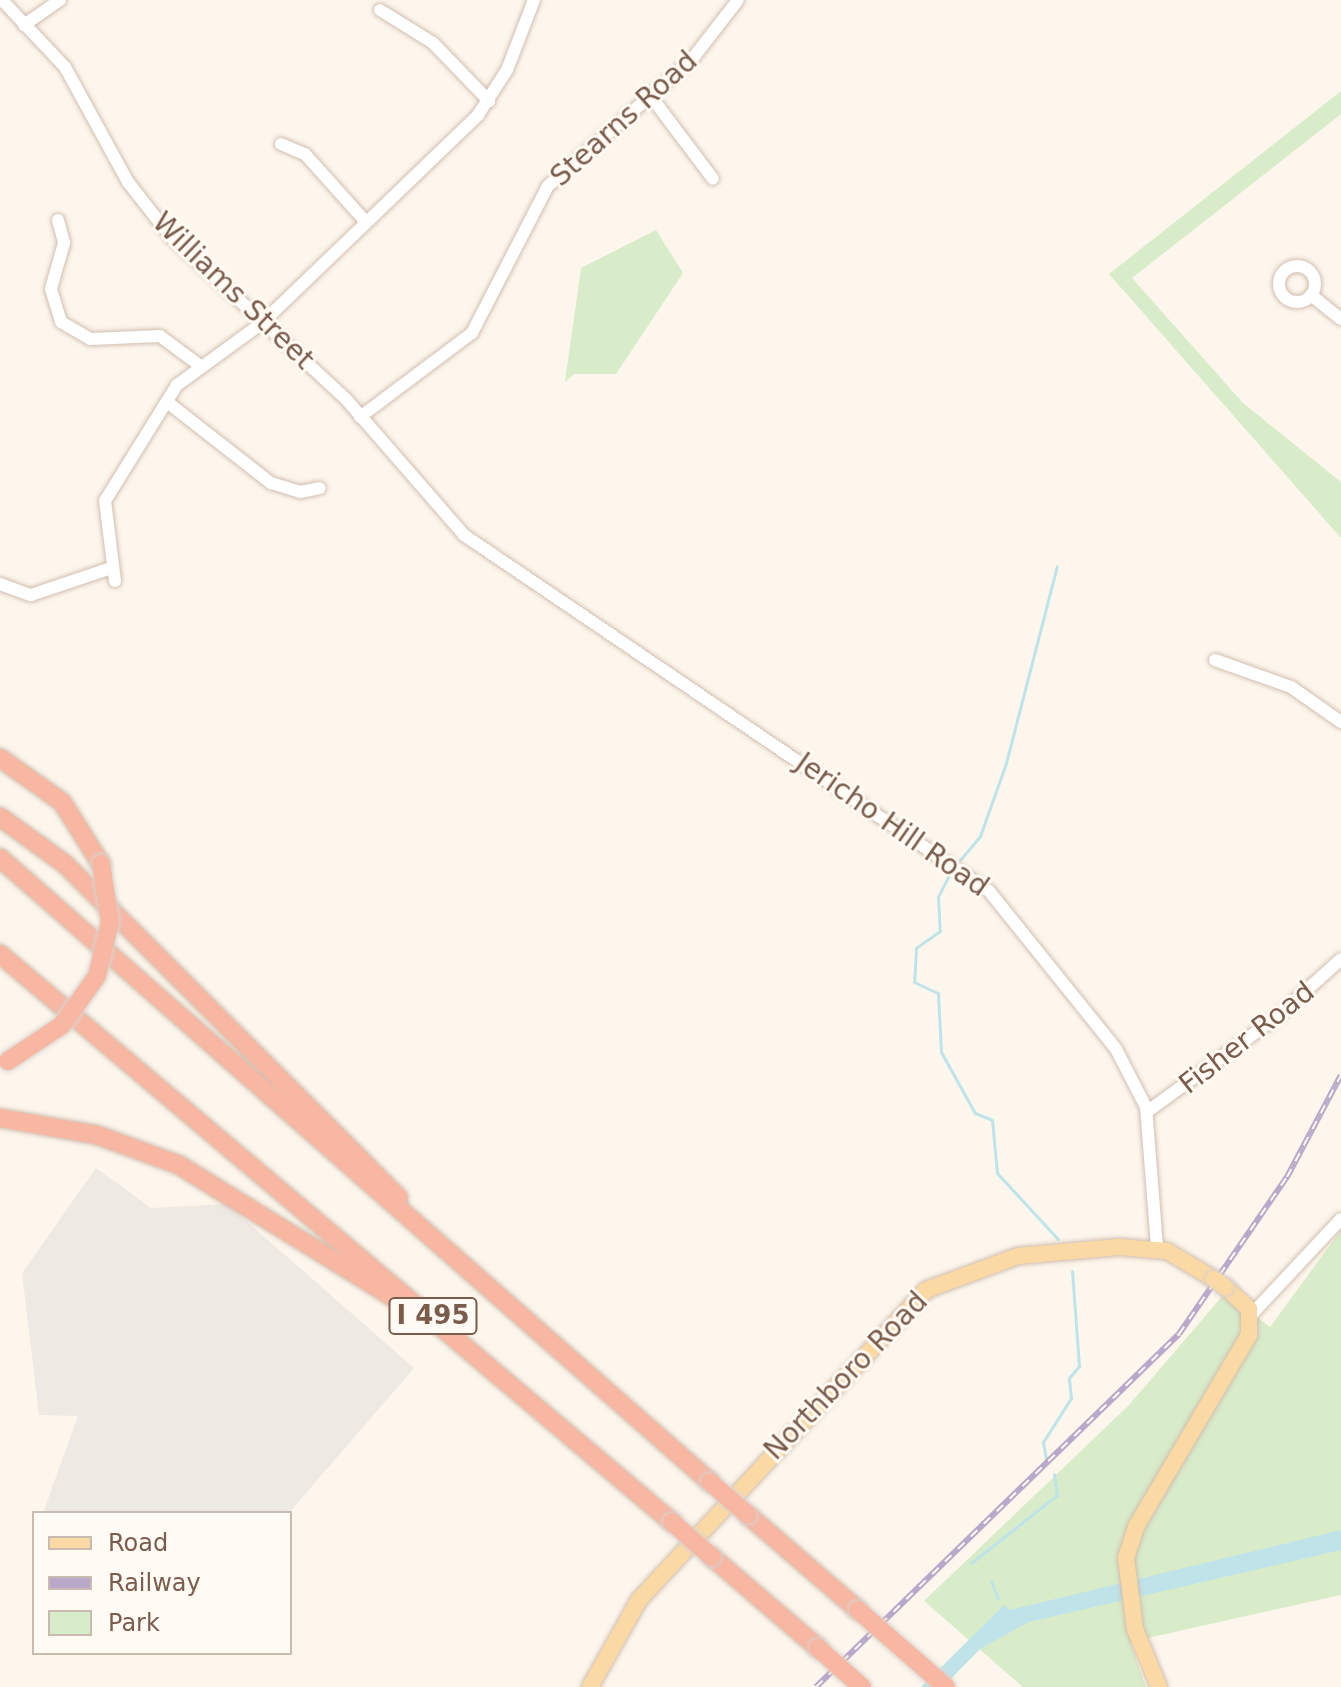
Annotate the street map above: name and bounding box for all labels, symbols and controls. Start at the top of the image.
street label: Stearns Road [544,44,704,194]
street label: Williams Street [145,206,321,376]
street label: Jericho Hill Road [789,746,995,904]
street label: Fisher Road [1173,975,1321,1101]
street label: Northboro Road [757,1285,935,1467]
road number: I 495 [387,1294,479,1338]
legend [32,1511,292,1655]
text: Road [108,1529,168,1557]
text: Railway [108,1569,201,1597]
text: Park [108,1609,160,1637]

